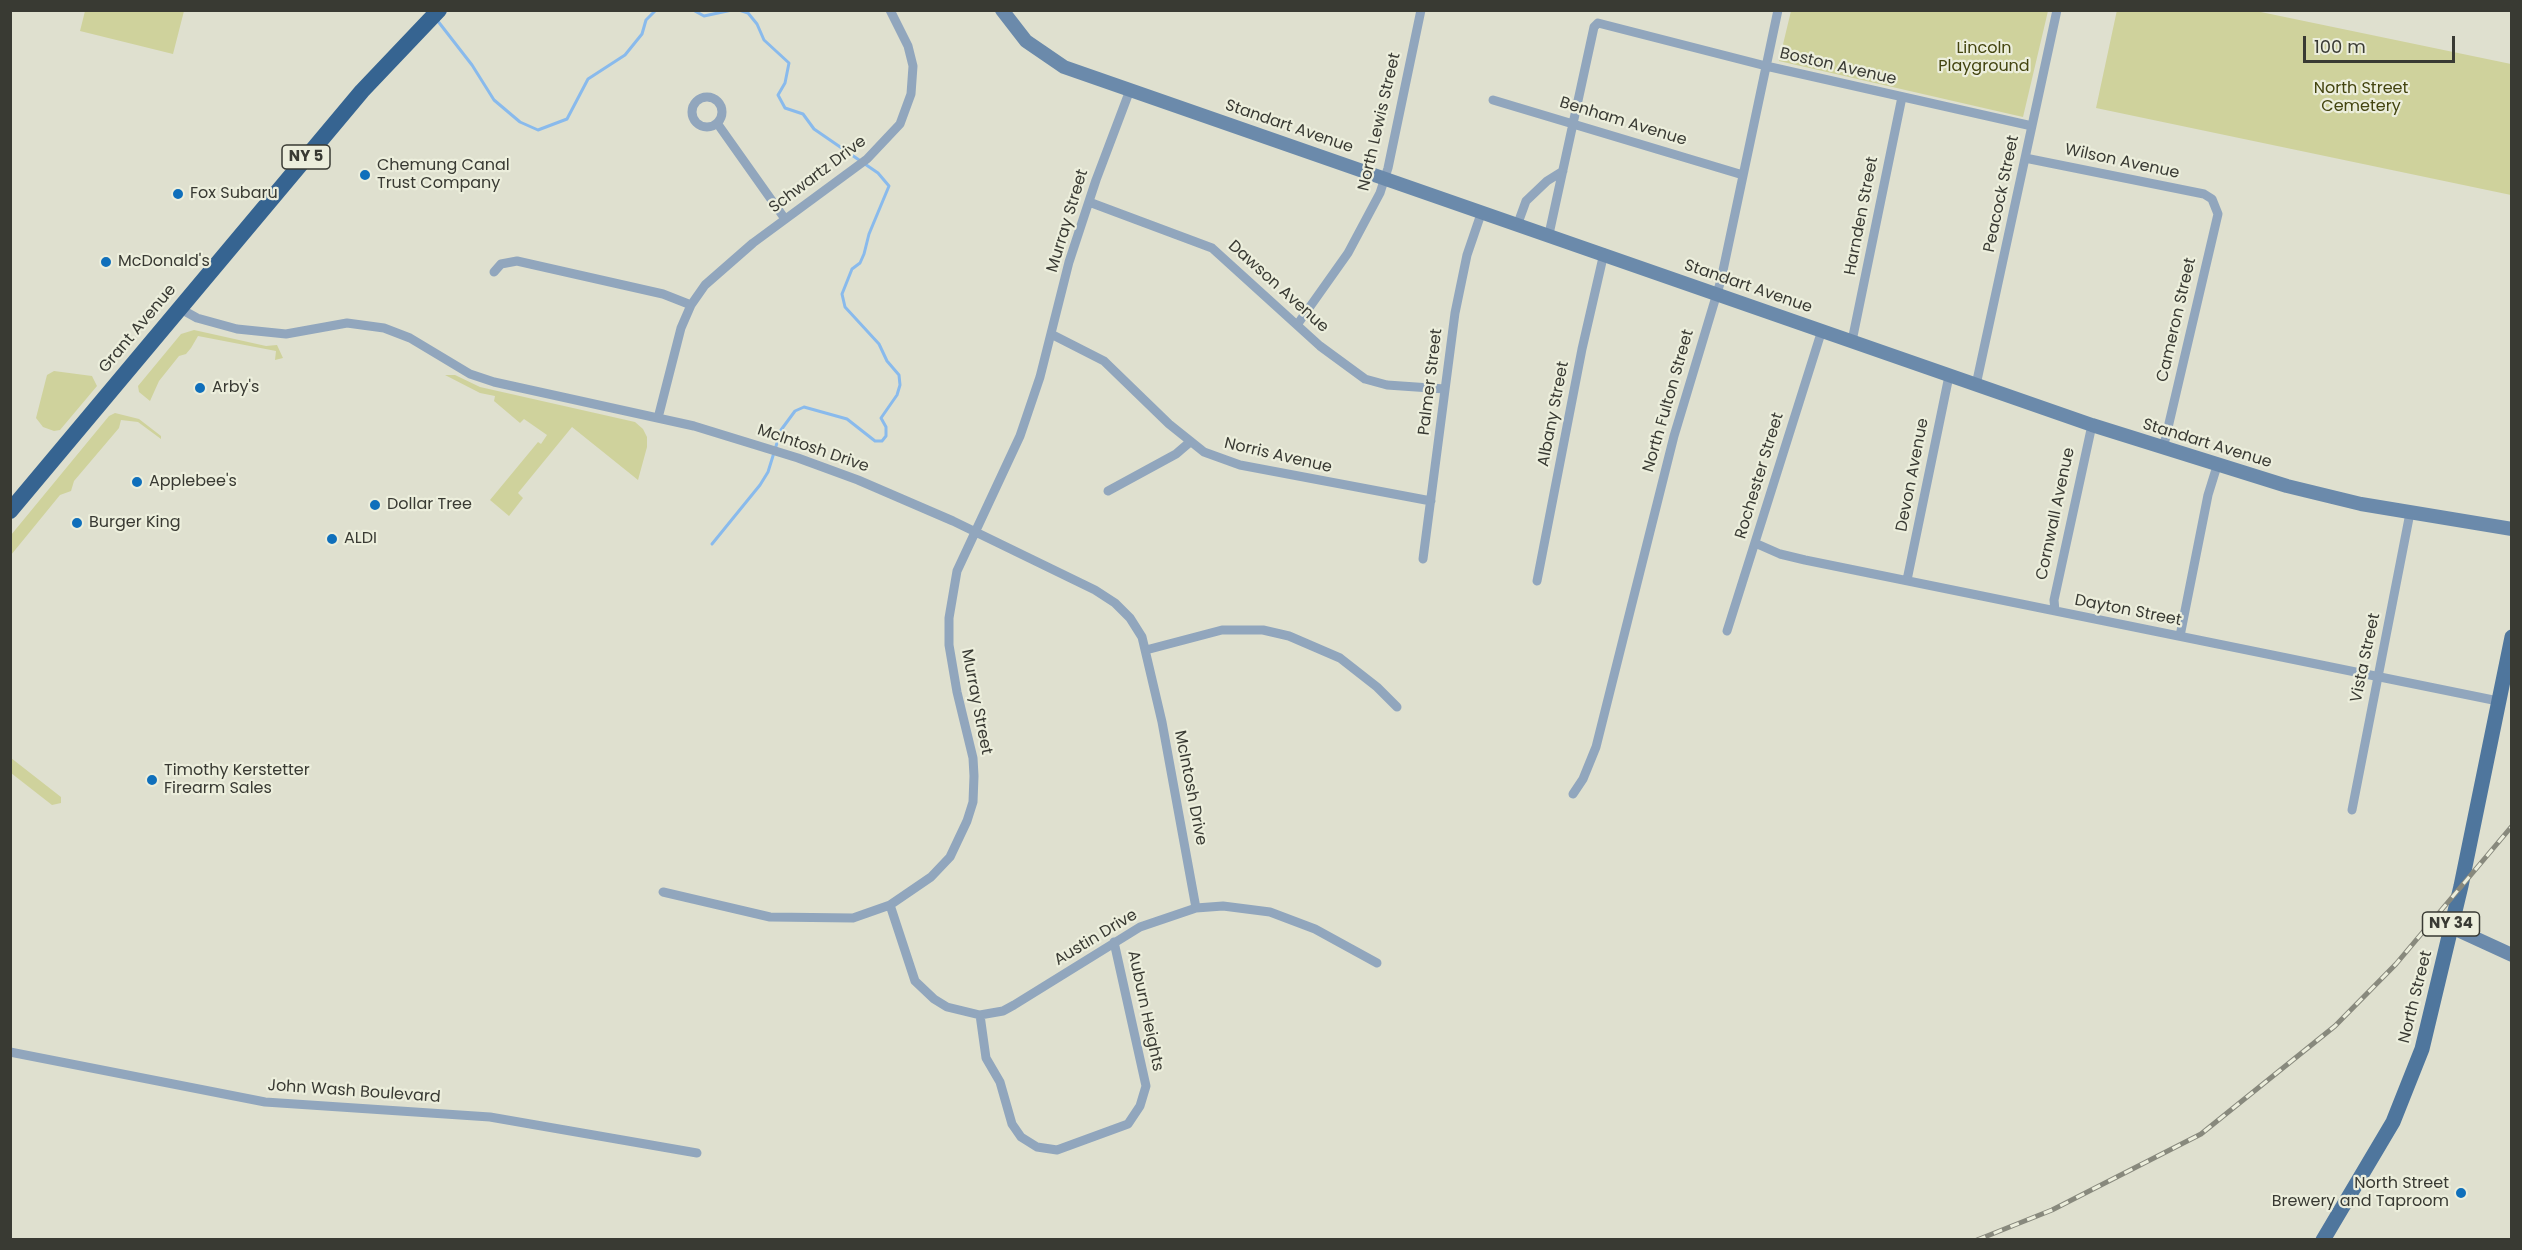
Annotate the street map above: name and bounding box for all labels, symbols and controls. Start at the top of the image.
scale bar [2306,24,2458,62]
text: 100 m [2314,34,2366,59]
park label: Lincoln Playground [1938,39,2030,77]
street label: Boston Avenue [1778,44,1898,90]
street label: North Lewis Street [1355,51,1405,193]
park label: North Street Cemetery [2314,79,2408,117]
street label: Benham Avenue [1557,94,1689,150]
street label: Standart Avenue [1223,96,1355,158]
street label: Schwartz Drive [766,132,870,218]
street label: Peacock Street [1980,134,2024,254]
street label: Wilson Avenue [2063,140,2181,184]
road number: NY 5 [282,145,330,169]
street label: Harnden Street [1841,155,1883,277]
place label: Chemung Canal Trust Company [377,156,510,194]
street label: Murray Street [1043,167,1093,275]
marker: Chemung Canal Trust Company [358,168,372,182]
place label: Fox Subaru [190,184,278,204]
marker: Fox Subaru [171,187,185,201]
street label: Dawson Avenue [1224,237,1332,337]
place label: McDonald's [118,252,210,272]
marker: McDonald's [99,255,113,269]
street label: Standart Avenue [1682,256,1814,318]
street label: Cameron Street [2153,256,2201,384]
street label: Grant Avenue [95,281,181,377]
street label: Palmer Street [1415,327,1447,437]
street label: North Fulton Street [1639,327,1699,475]
street label: Albany Street [1534,360,1574,468]
place label: Arby's [212,378,259,398]
marker: Arby's [193,381,207,395]
street label: Rochester Street [1732,411,1788,541]
street label: Standart Avenue [2140,415,2274,473]
street label: Devon Avenue [1893,417,1933,533]
street label: McIntosh Drive [755,421,871,477]
street label: Norris Avenue [1222,434,1334,478]
street label: Cornwall Avenue [2033,446,2079,582]
place label: Applebee's [149,472,237,492]
marker: Applebee's [130,475,144,489]
place label: Dollar Tree [387,495,472,515]
marker: Dollar Tree [368,498,382,512]
place label: Burger King [89,513,181,533]
marker: Burger King [70,516,84,530]
place label: ALDI [344,529,377,549]
marker: ALDI [325,532,339,546]
street label: Dayton Street [2073,591,2183,631]
street label: Vista Street [2347,612,2385,704]
street label: Murray Street [956,648,996,756]
street label: McIntosh Drive [1169,729,1211,847]
place label: Timothy Kerstetter Firearm Sales [164,761,310,799]
marker: Timothy Kerstetter Firearm Sales [145,773,159,787]
street label: Austin Drive [1051,906,1141,970]
road number: NY 34 [2422,912,2480,936]
street label: Auburn Heights [1123,949,1167,1073]
street label: North Street [2395,949,2437,1045]
street label: John Wash Boulevard [267,1076,441,1108]
place label: North Street Brewery and Taproom [2272,1174,2449,1212]
marker: North Street Brewery and Taproom [2454,1186,2468,1200]

